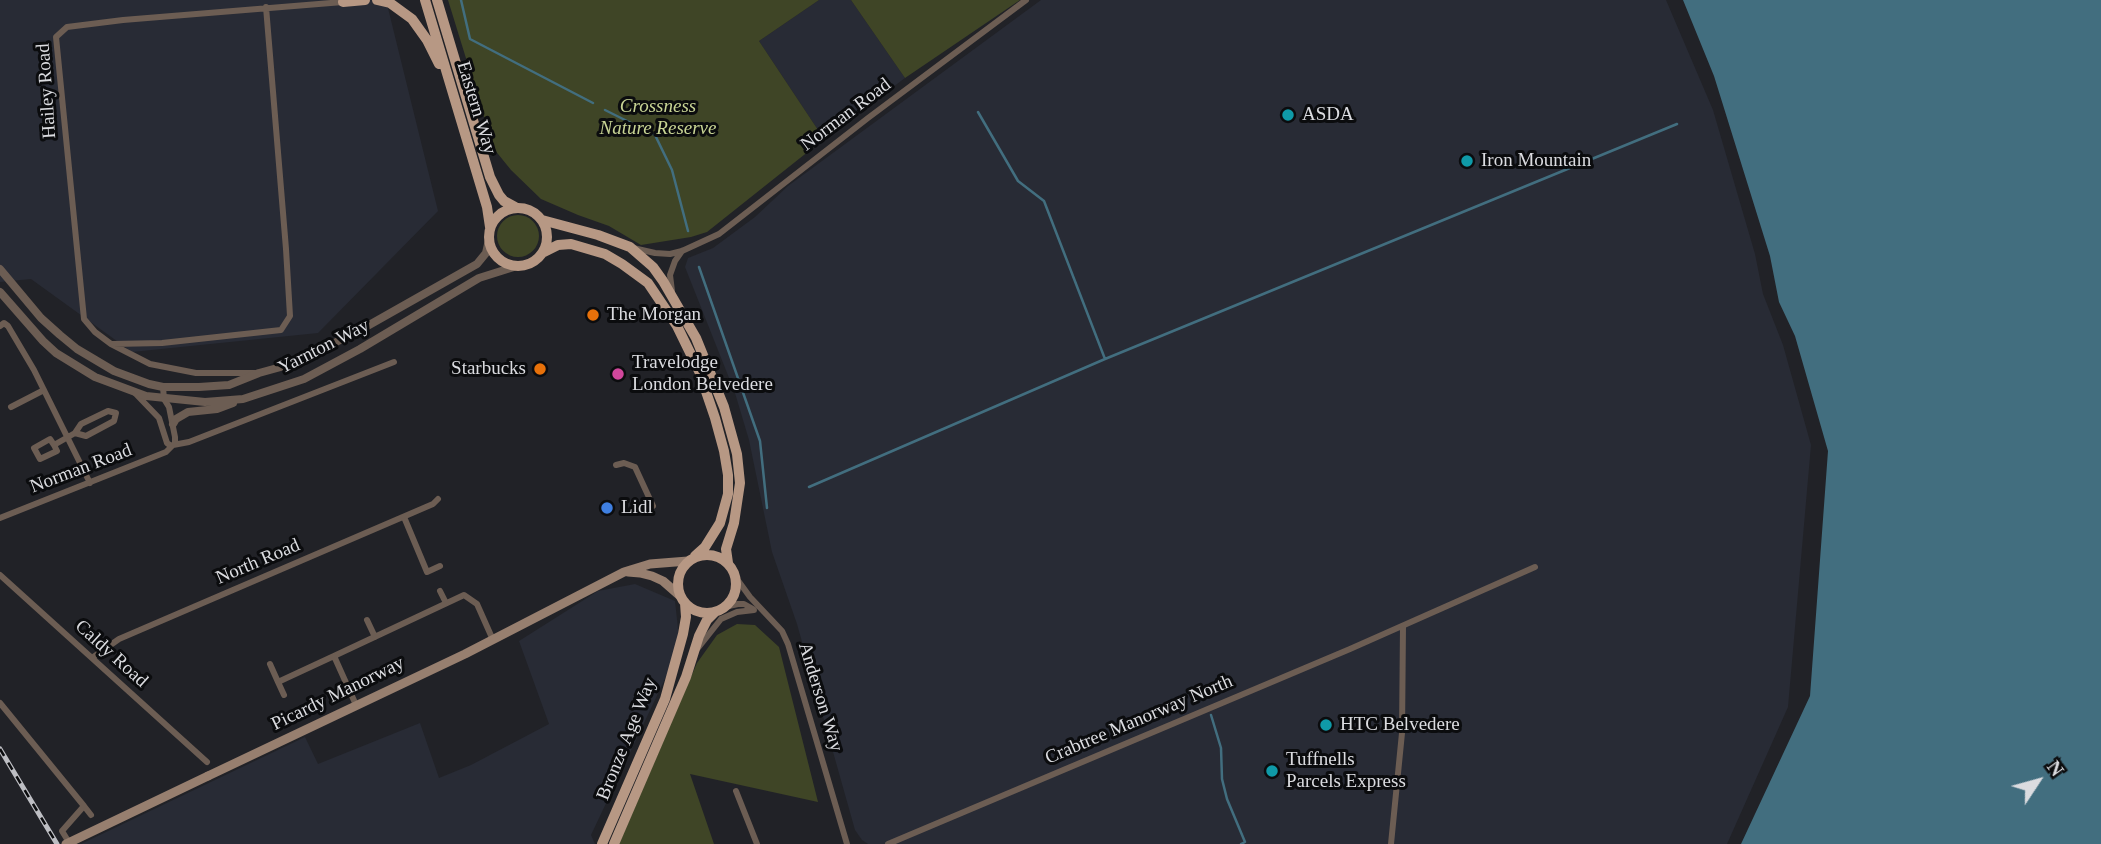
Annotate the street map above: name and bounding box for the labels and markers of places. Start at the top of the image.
place label: ASDA [1302,104,1354,126]
marker: ASDA [1280,107,1296,123]
place label: Iron Mountain [1481,150,1591,172]
marker: Iron Mountain [1459,153,1475,169]
place label: The Morgan [607,304,701,326]
marker: The Morgan [585,307,601,323]
place label: Travelodge London Belvedere [632,352,773,396]
place label: Starbucks [451,358,526,380]
marker: Starbucks [532,361,548,377]
marker: Travelodge London Belvedere [610,366,626,382]
place label: Lidl [621,497,653,519]
marker: Lidl [599,500,615,516]
place label: HTC Belvedere [1340,714,1460,736]
marker: HTC Belvedere [1318,717,1334,733]
place label: Tuffnells Parcels Express [1286,749,1406,793]
marker: Tuffnells Parcels Express [1264,763,1280,779]

